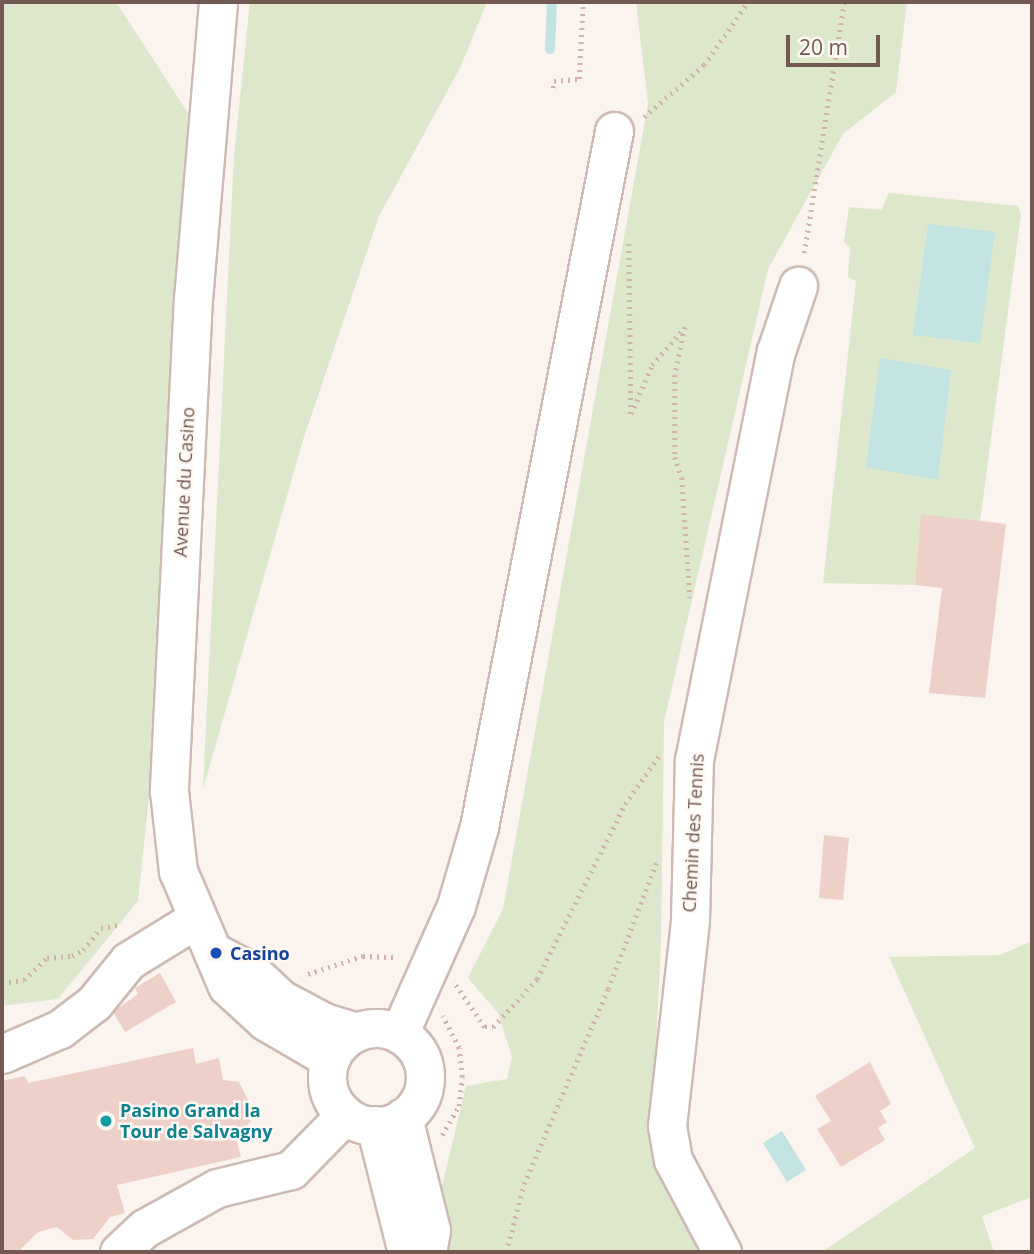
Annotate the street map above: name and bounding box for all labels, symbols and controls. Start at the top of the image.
scale bar [789,21,884,65]
text: 20 m [799,33,848,61]
street label: Avenue du Casino [169,406,199,558]
street label: Chemin des Tennis [678,753,708,913]
place label: Casino [230,942,290,964]
marker: Casino [208,945,224,961]
place label: Pasino Grand la Tour de Salvagny [120,1100,273,1142]
marker: Pasino Grand la Tour de Salvagny [98,1113,114,1129]

